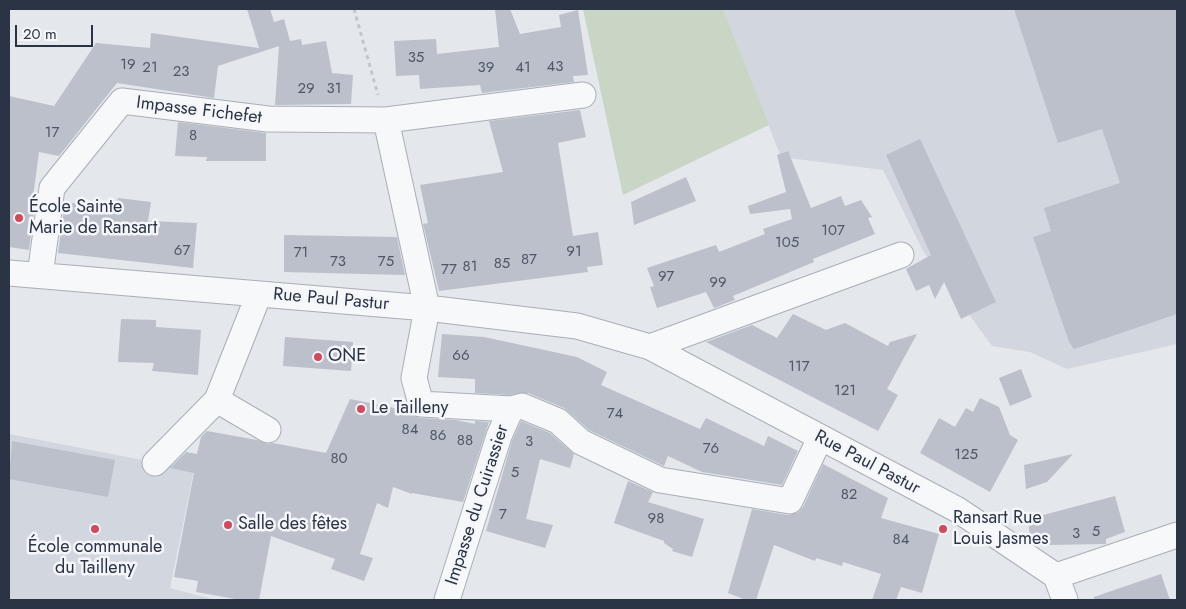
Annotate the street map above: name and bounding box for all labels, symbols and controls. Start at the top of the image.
scale bar [18,15,95,47]
text: 20 m [23,23,57,45]
house number: 35 [408,49,424,67]
house number: 19 [120,56,136,74]
house number: 43 [547,58,563,76]
house number: 21 [142,59,158,77]
house number: 39 [478,59,494,77]
house number: 41 [515,59,531,77]
house number: 23 [173,63,189,81]
house number: 29 [297,80,315,98]
house number: 31 [327,80,341,98]
street label: Impasse Fichefet [135,93,263,129]
house number: 17 [45,124,59,142]
house number: 8 [189,127,197,145]
place label: École Sainte Marie de Ransart [29,197,157,240]
marker: École Sainte Marie de Ransart [13,212,25,224]
house number: 107 [821,222,845,240]
house number: 105 [775,234,799,252]
house number: 67 [174,242,190,260]
house number: 91 [566,243,582,261]
house number: 71 [294,244,308,262]
house number: 87 [521,251,537,269]
house number: 73 [330,253,346,271]
house number: 75 [378,253,394,271]
house number: 85 [494,255,510,273]
house number: 81 [463,258,477,276]
house number: 77 [441,261,457,279]
house number: 97 [658,268,674,286]
house number: 99 [709,274,727,292]
street label: Rue Paul Pastur [272,284,390,316]
place label: ONE [328,346,366,368]
house number: 66 [452,347,470,365]
marker: ONE [312,351,324,363]
house number: 117 [788,358,810,376]
house number: 121 [834,382,856,400]
place label: Le Tailleny [371,398,449,420]
marker: Le Tailleny [355,403,367,415]
house number: 74 [607,405,623,423]
house number: 84 [402,421,418,439]
street label: Impasse du Cuirassier [442,422,514,588]
street label: Rue Paul Pastur [811,426,923,500]
house number: 86 [430,427,446,445]
house number: 88 [457,432,473,450]
house number: 3 [525,433,533,451]
house number: 76 [703,440,719,458]
house number: 125 [954,446,978,464]
house number: 80 [330,450,348,468]
house number: 5 [511,464,519,482]
house number: 82 [841,486,857,504]
house number: 7 [499,506,507,524]
place label: Ransart Rue Louis Jasmes [953,508,1049,550]
house number: 98 [648,510,664,528]
place label: Salle des fêtes [238,514,347,536]
marker: Salle des fêtes [222,519,234,531]
marker: École communale du Tailleny [89,523,101,535]
marker: Ransart Rue Louis Jasmes [937,523,949,535]
house number: 5 [1092,523,1100,541]
house number: 3 [1072,525,1080,543]
house number: 84 [893,531,909,549]
place label: École communale du Tailleny [28,537,162,580]

